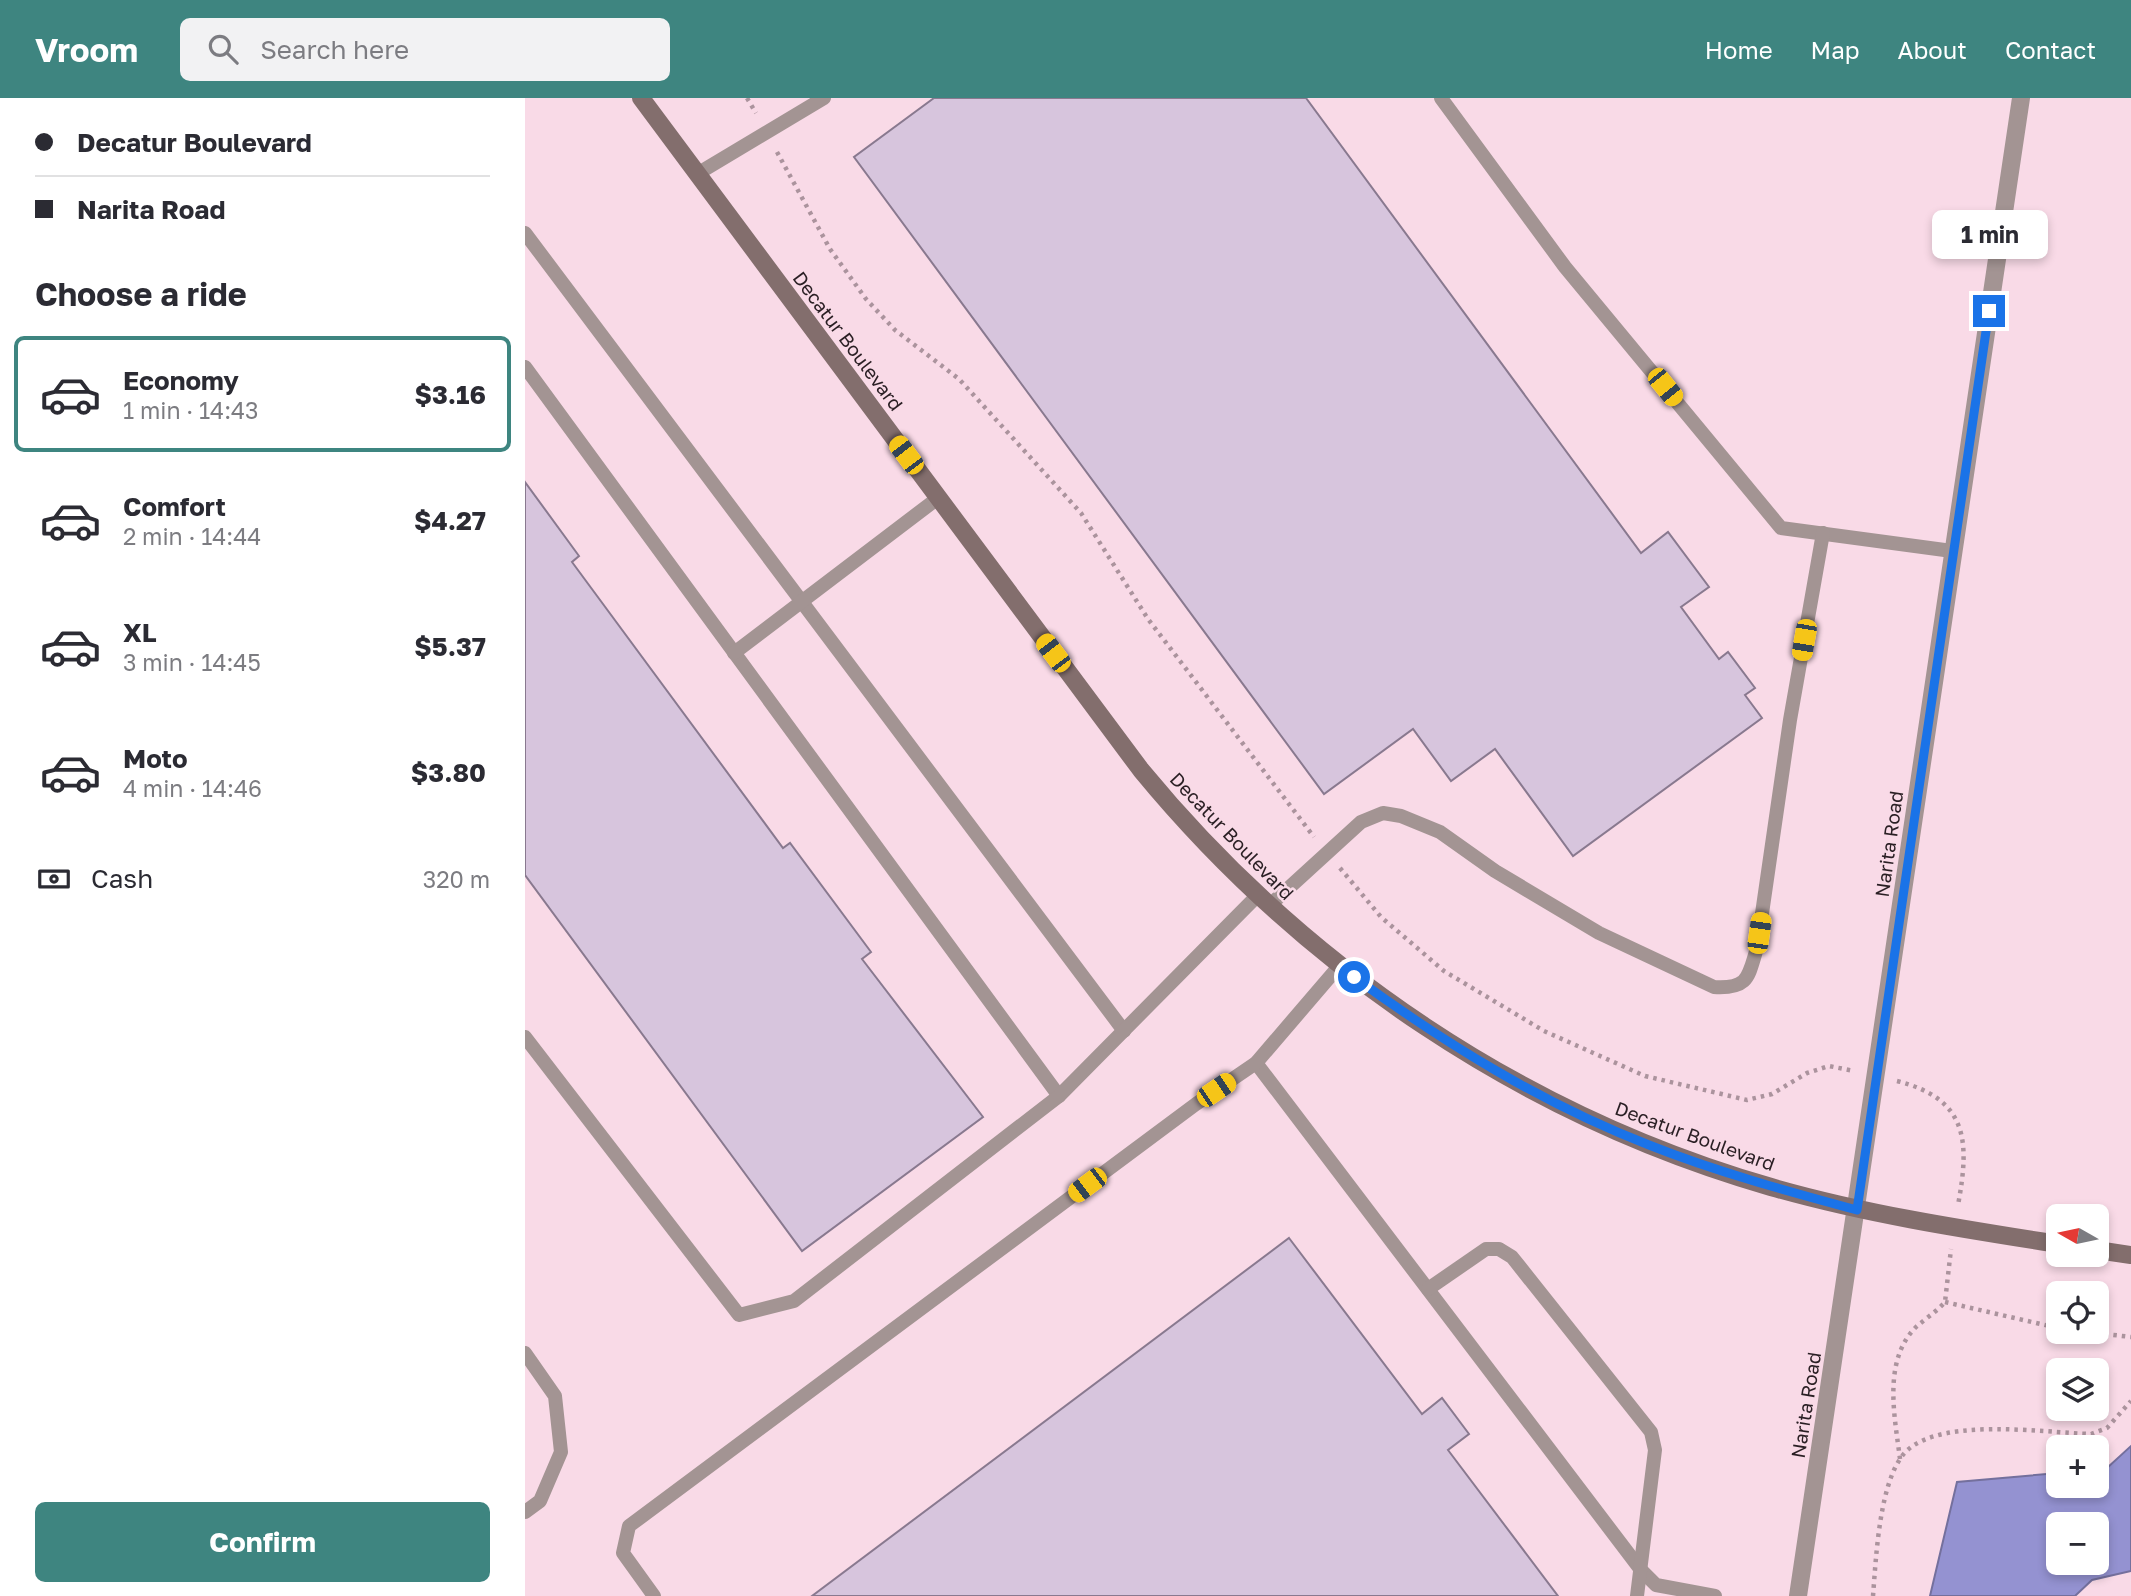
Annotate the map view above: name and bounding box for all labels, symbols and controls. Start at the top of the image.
search box [180,18,670,81]
text: Vroom [35,30,138,69]
icon: search [204,30,242,68]
text: Search here [260,34,409,65]
text: Home [1705,35,1773,64]
text: Map [1811,35,1860,64]
text: About [1898,35,1967,64]
text: Contact [2005,35,2096,64]
text: Decatur Boulevard [77,127,312,158]
text: Narita Road [77,194,225,225]
callout: 1 min [1931,209,2047,258]
text: 1 min [1961,220,2019,248]
street label: Decatur Boulevard [789,267,908,415]
text: Choose a ride [35,275,247,313]
route end [1973,295,2005,327]
icon: car [39,363,102,426]
car [1644,364,1687,410]
text: Economy [123,365,239,396]
text: $3.16 [414,379,486,410]
text: 1 min · 14:43 [123,396,259,424]
car [885,432,928,478]
icon: car [39,489,102,552]
text: Comfort [123,491,226,522]
text: $4.27 [414,505,486,536]
text: 2 min · 14:44 [123,522,261,550]
icon: car [39,615,102,678]
text: XL [123,617,157,648]
car [1791,617,1818,663]
car [1032,630,1075,676]
text: $5.37 [414,631,486,662]
text: 3 min · 14:45 [123,648,261,676]
icon: car [39,741,102,804]
text: Moto [123,743,188,774]
text: $3.80 [411,757,486,788]
street label: Decatur Boulevard [1166,767,1299,904]
text: 4 min · 14:46 [123,774,262,802]
street label: Narita Road [1870,789,1907,899]
icon: cash [35,860,73,898]
text: Cash [91,863,153,894]
text: 320 m [423,865,490,893]
car [1746,911,1773,955]
route start [1338,961,1370,993]
car [1193,1070,1240,1110]
street label: Decatur Boulevard [1612,1096,1778,1175]
car [1064,1164,1111,1206]
north arrow [2046,1204,2109,1267]
map controls [2046,1204,2109,1575]
button: locate [2046,1281,2109,1344]
street label: Narita Road [1786,1350,1825,1460]
button: layers [2046,1358,2109,1421]
button: + [2046,1435,2109,1498]
button: Confirm [35,1502,490,1582]
button: − [2046,1512,2109,1575]

